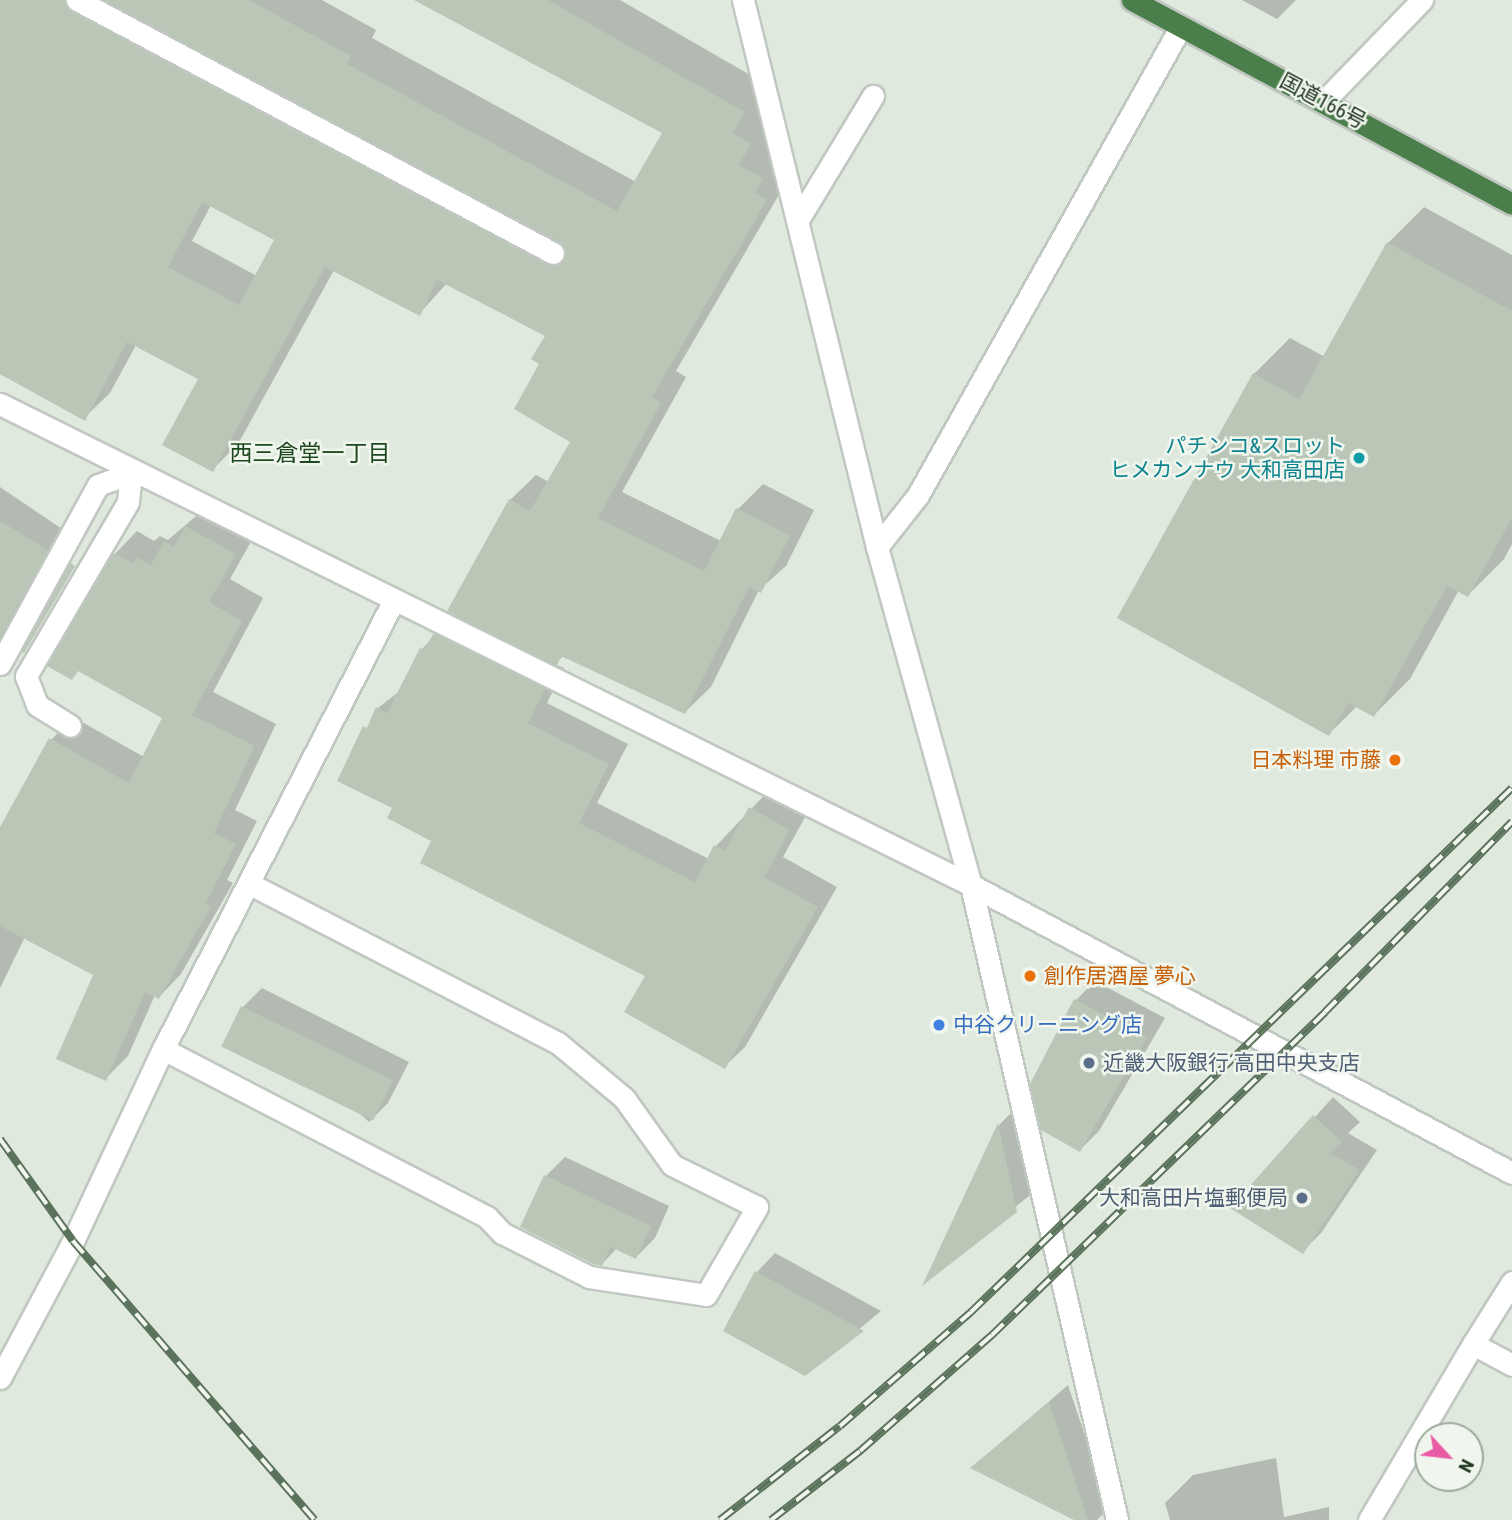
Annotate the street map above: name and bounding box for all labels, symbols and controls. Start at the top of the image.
street label: 国道166号 [1276,68,1370,134]
place label: パチンコ&スロット ヒメカンナウ 大和高田店 [1109,433,1345,483]
district label: 西三倉堂一丁目 [230,440,390,468]
marker: パチンコ&スロット ヒメカンナウ 大和高田店 [1351,450,1367,466]
place label: 日本料理 市藤 [1250,747,1381,773]
marker: 日本料理 市藤 [1387,752,1403,768]
place label: 創作居酒屋 夢心 [1044,963,1196,989]
marker: 創作居酒屋 夢心 [1022,968,1038,984]
place label: 中谷クリーニング店 [953,1012,1142,1038]
marker: 中谷クリーニング店 [931,1017,947,1033]
place label: 近畿大阪銀行 高田中央支店 [1103,1050,1360,1076]
marker: 近畿大阪銀行 高田中央支店 [1081,1055,1097,1071]
place label: 大和高田片塩郵便局 [1099,1185,1288,1211]
marker: 大和高田片塩郵便局 [1294,1190,1310,1206]
north arrow [1414,1422,1484,1492]
text: N [1453,1455,1479,1476]

